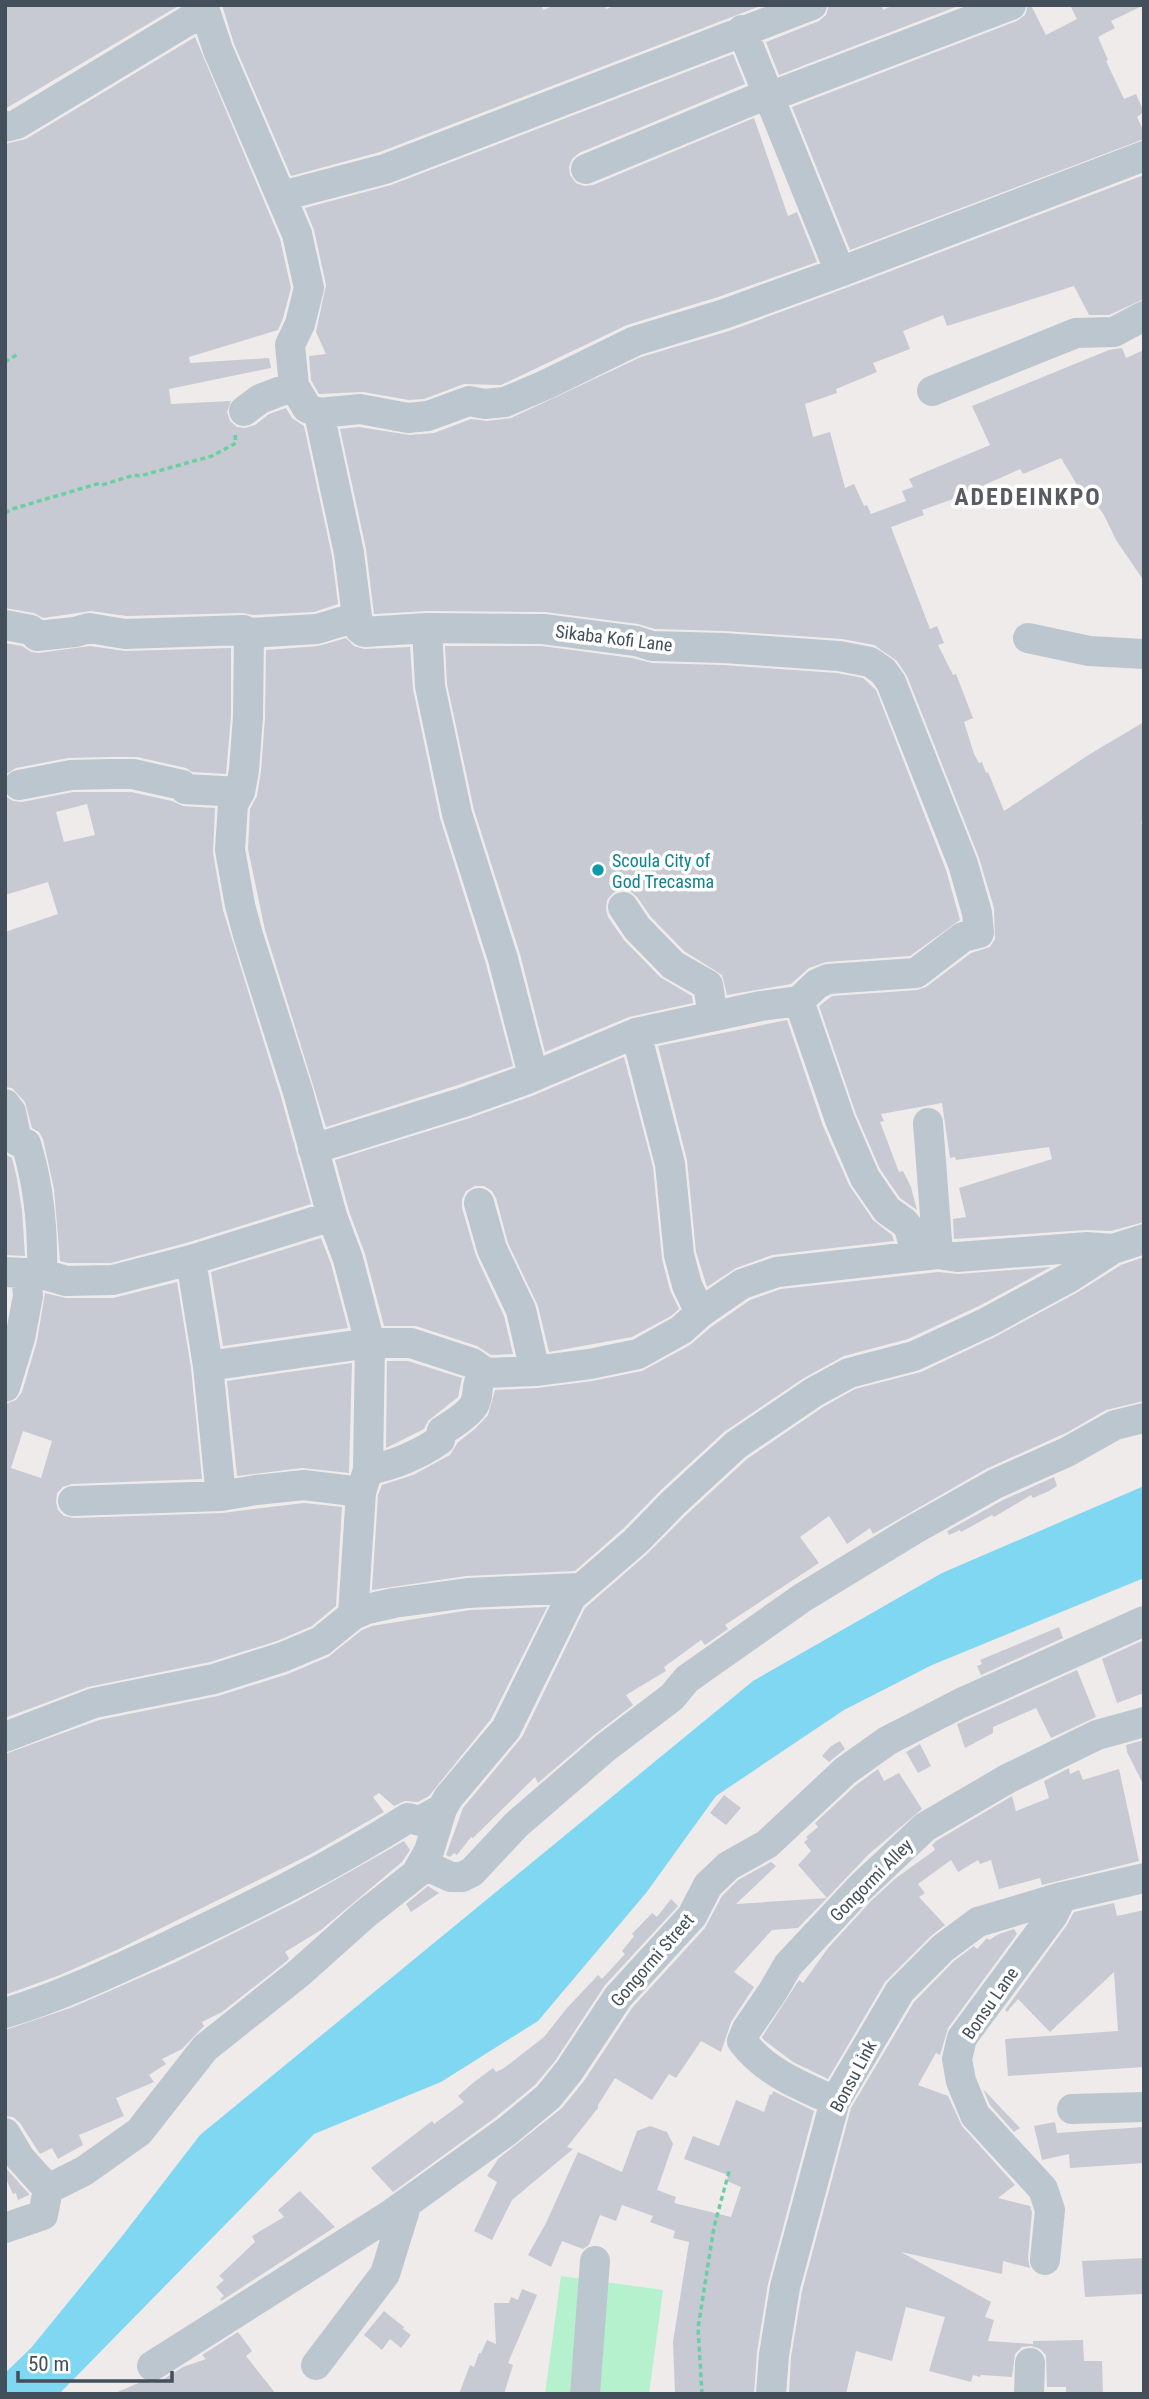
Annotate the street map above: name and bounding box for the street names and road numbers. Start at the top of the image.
street label: Sikaba Kofi Lane [554,620,674,656]
street label: Gongormi Alley [825,1834,917,1926]
street label: Gongormi Street [606,1909,698,2011]
street label: Bonsu Lane [958,1963,1022,2043]
street label: Bonsu Link [825,2037,881,2115]

